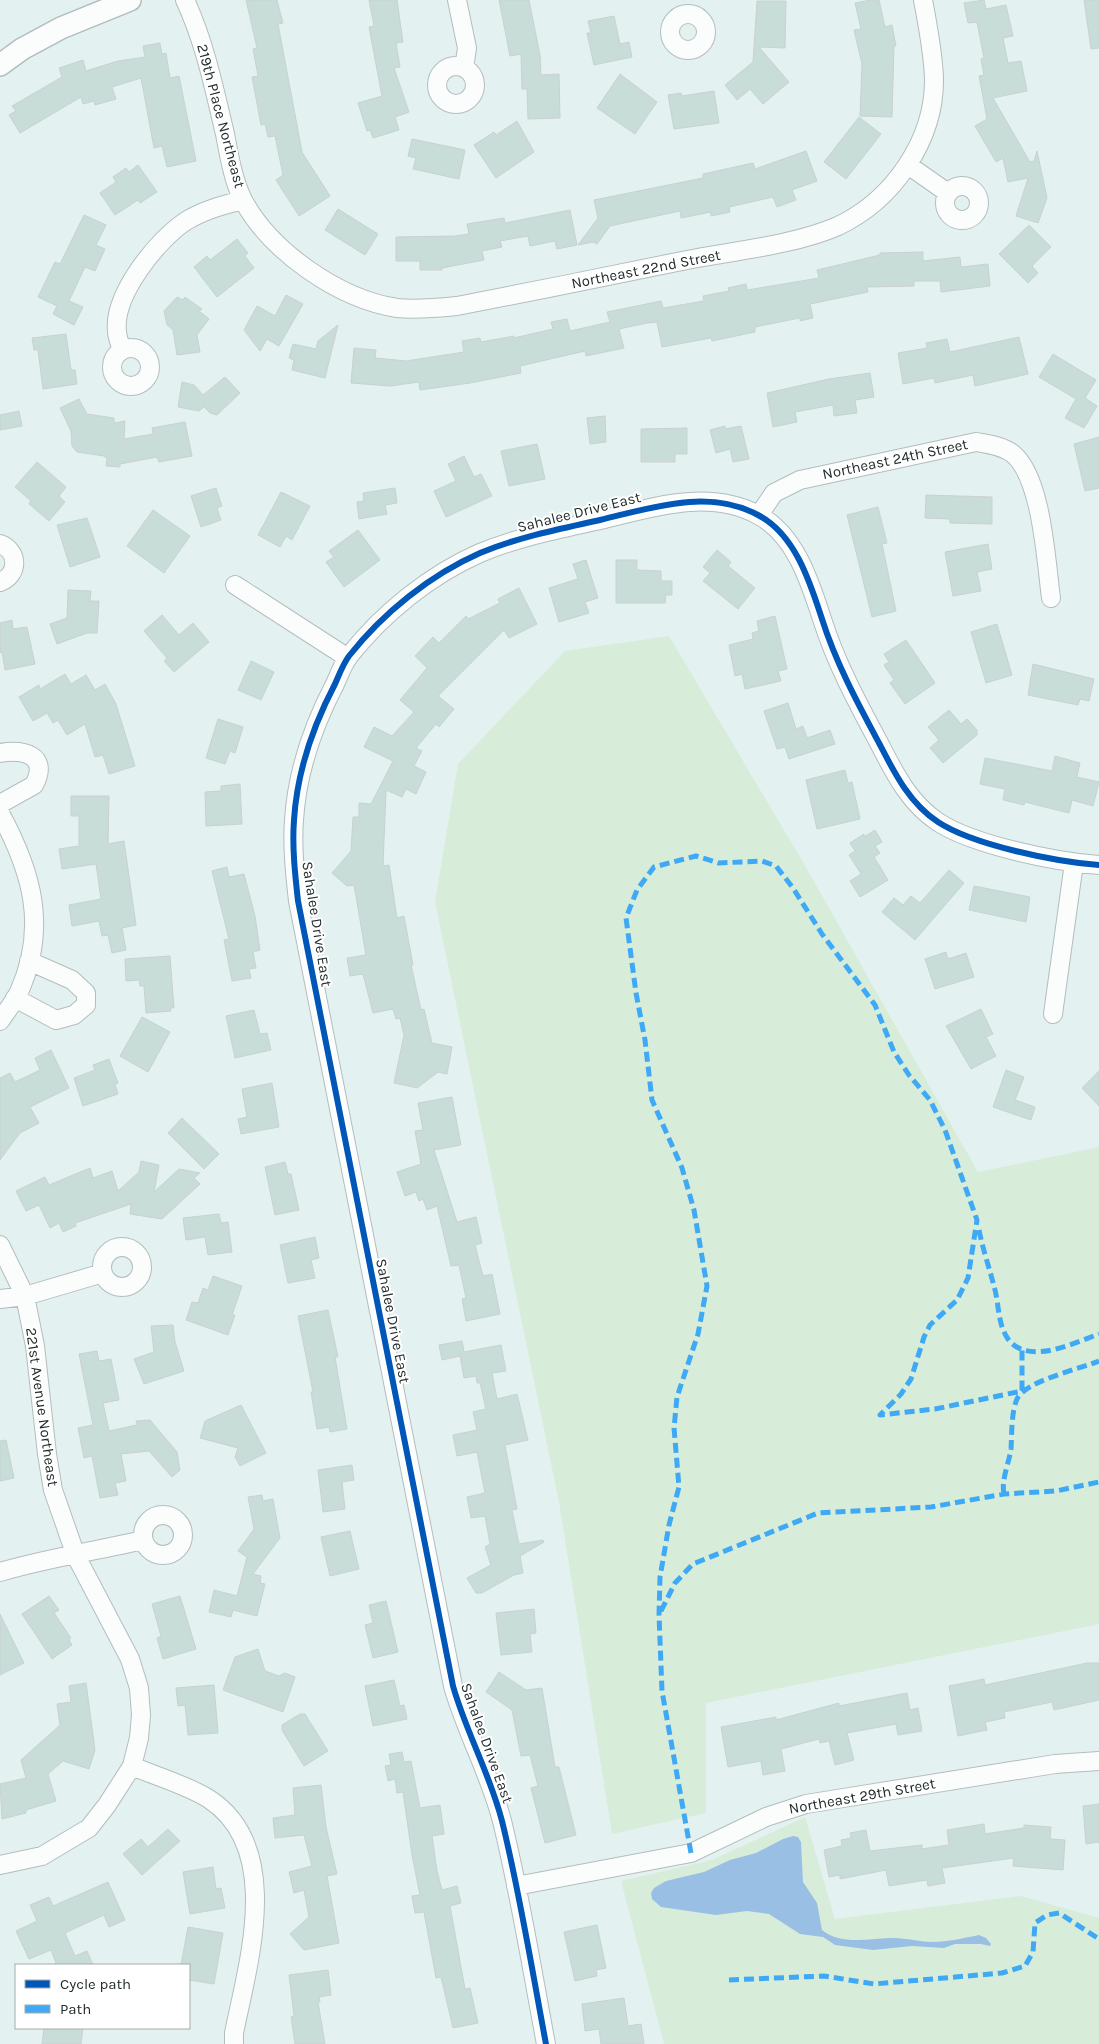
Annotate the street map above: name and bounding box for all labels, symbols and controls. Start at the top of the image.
street label: 219th Place Northeast [193,42,249,190]
street label: Northeast 22nd Street [570,246,723,292]
street label: Northeast 24th Street [821,435,970,483]
street label: Sahalee Drive East [515,488,643,536]
street label: Sahalee Drive East [298,860,336,988]
street label: Sahalee Drive East [372,1257,414,1385]
street label: 221st Avenue Northeast [22,1326,62,1488]
street label: Sahalee Drive East [457,1680,517,1806]
street label: Northeast 29th Street [787,1774,937,1818]
legend [15,1964,190,2029]
text: Cycle path [60,1975,131,1993]
text: Path [60,2000,91,2018]

